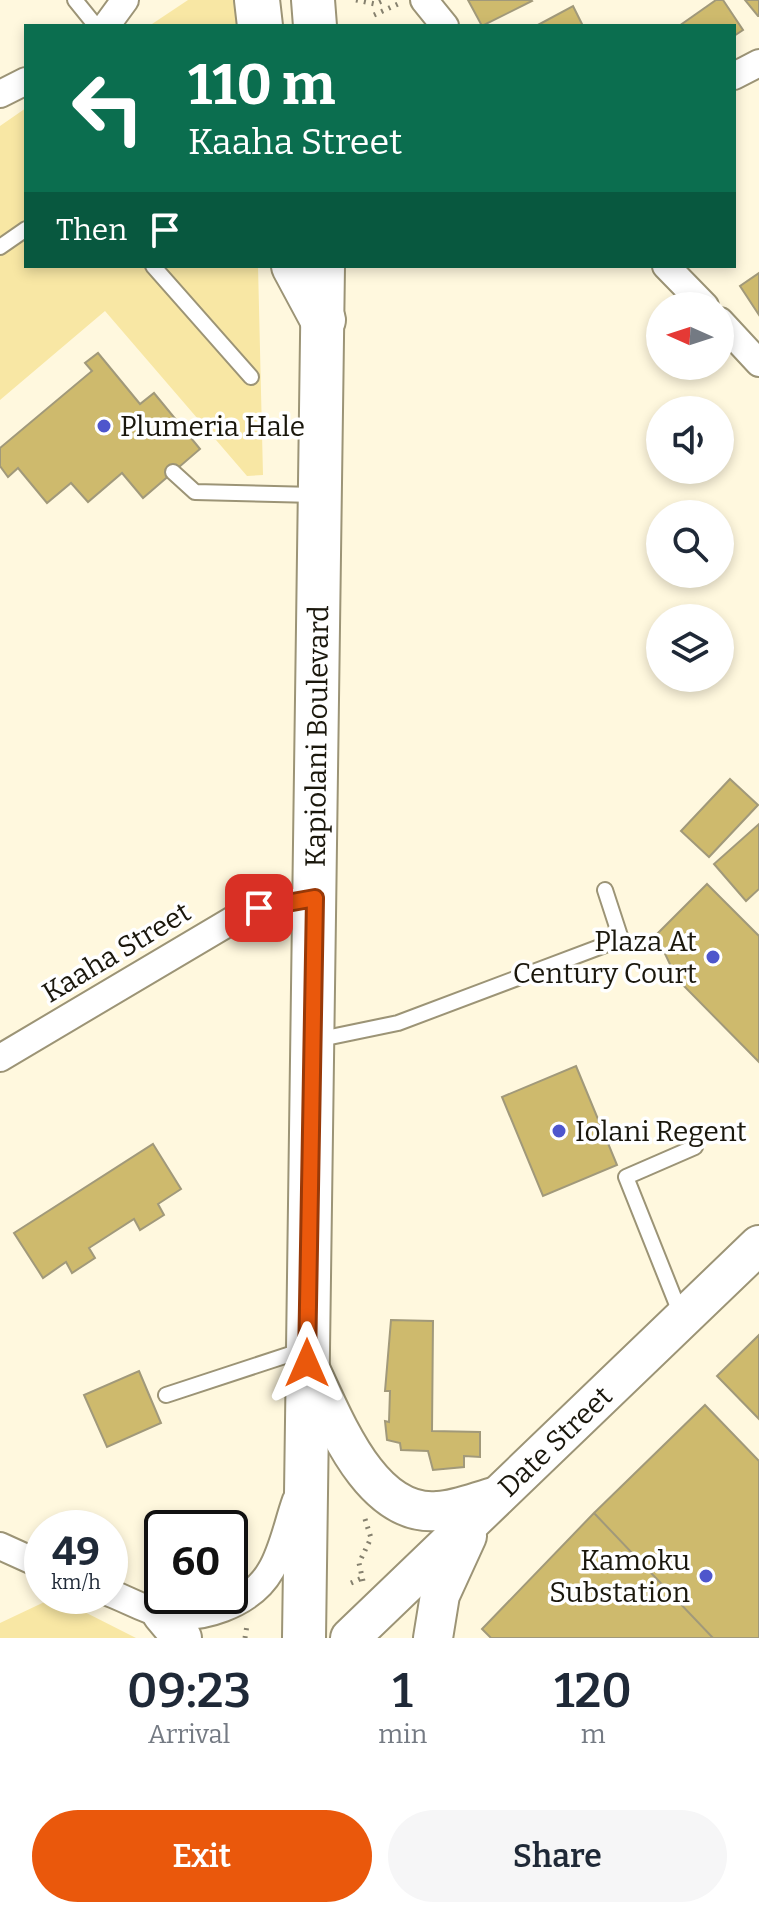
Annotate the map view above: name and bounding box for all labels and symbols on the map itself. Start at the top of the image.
north arrow [646,292,734,380]
place label: Plumeria Hale [120,410,305,443]
marker: Plumeria Hale [95,417,113,435]
street label: Kapiolani Boulevard [299,605,335,867]
pin [225,874,293,942]
street label: Kaaha Street [36,895,196,1009]
place label: Plaza At Century Court [513,925,697,990]
marker: Plaza At Century Court [704,948,722,966]
place label: Iolani Regent [575,1115,747,1148]
marker: Iolani Regent [550,1122,568,1140]
position arrow [265,1321,349,1405]
street label: Date Street [492,1380,619,1504]
speed limit sign: 60 [144,1510,248,1614]
place label: Kamoku Substation [549,1544,690,1609]
marker: Kamoku Substation [697,1567,715,1585]

